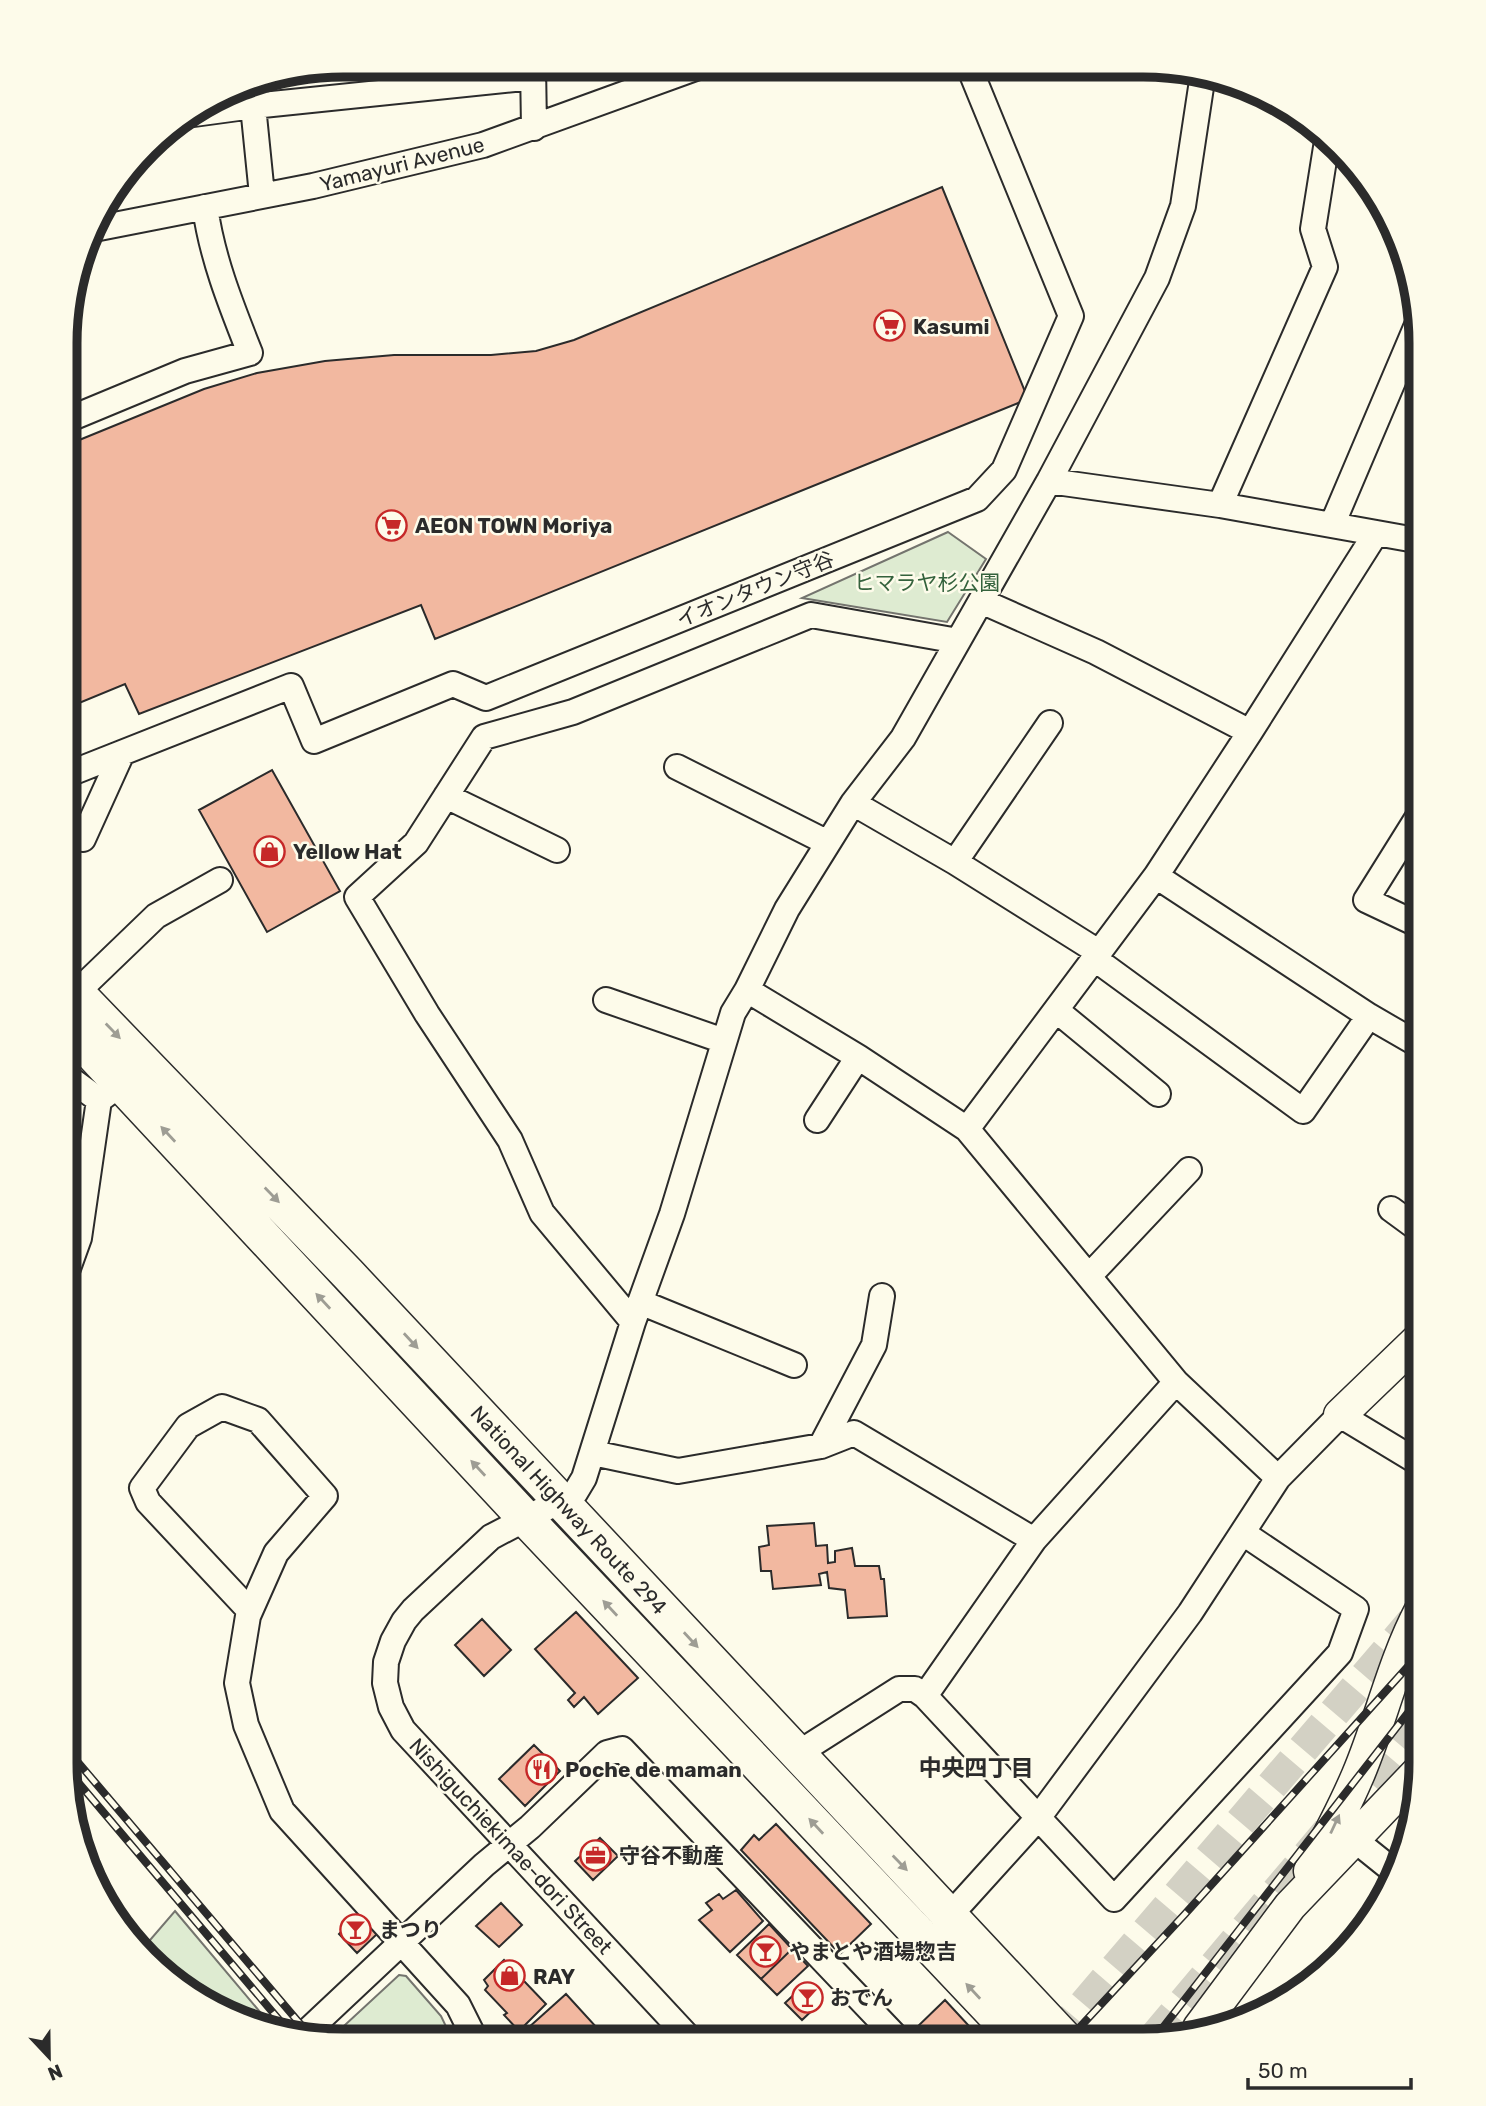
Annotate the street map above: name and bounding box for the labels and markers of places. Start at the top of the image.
supermarket icon: Kasumi [873,309,907,343]
place label: Kasumi [913,314,989,339]
supermarket icon: AEON TOWN Moriya [375,508,409,542]
place label: AEON TOWN Moriya [415,513,612,538]
shop icon: Yellow Hat [253,834,287,868]
place label: Yellow Hat [293,839,402,864]
restaurant icon: Poche de maman [525,1752,559,1786]
place label: Poche de maman [565,1757,742,1782]
office icon: 守谷不動産 [579,1838,613,1872]
place label: 守谷不動産 [619,1843,724,1868]
bar icon: まつり [339,1912,373,1946]
place label: まつり [379,1917,442,1942]
bar icon: やまとや酒場惣吉 [749,1934,783,1968]
place label: やまとや酒場惣吉 [789,1939,957,1964]
shop icon: RAY [493,1959,527,1993]
place label: RAY [533,1964,575,1989]
bar icon: おでん [790,1980,824,2014]
place label: おでん [830,1985,893,2010]

